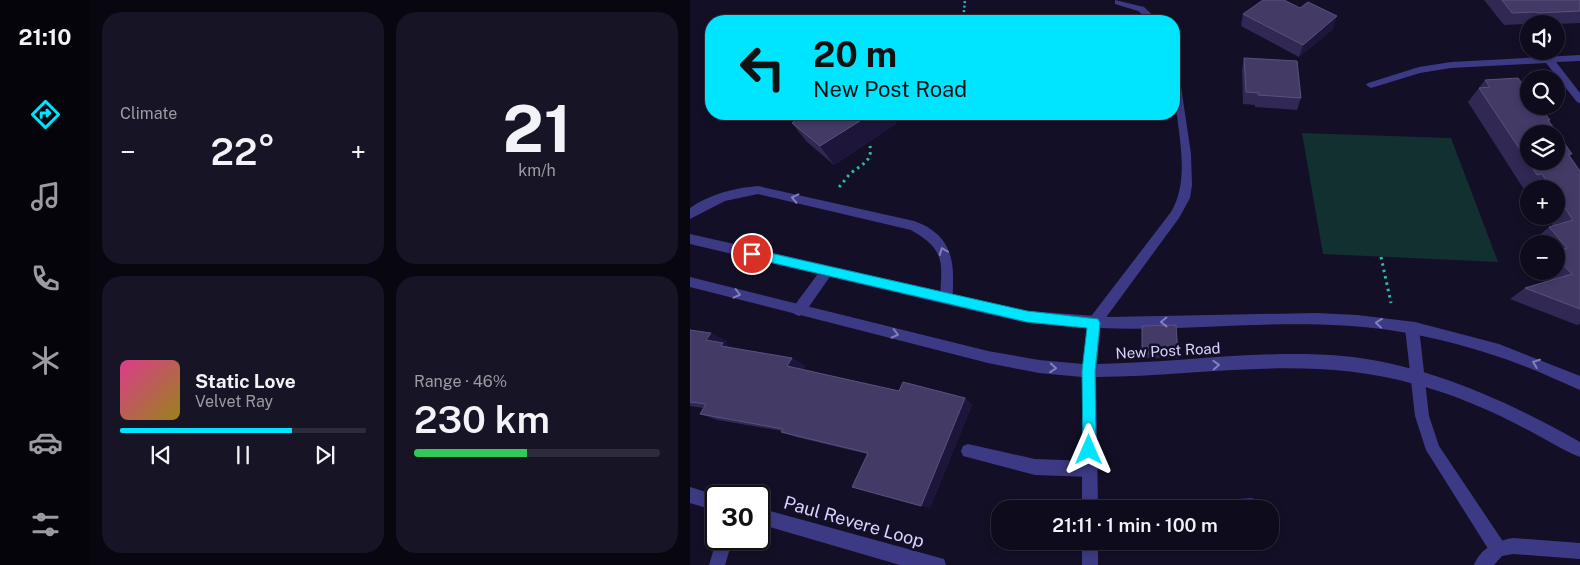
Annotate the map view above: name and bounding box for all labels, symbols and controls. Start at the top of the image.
map controls [1520,15,1565,280]
button: sound [1520,15,1565,60]
text: 21:10 [19,24,71,50]
text: 20 m [813,34,897,75]
icon: left [730,35,795,100]
button: search [1520,70,1565,115]
text: New Post Road [813,76,967,102]
text: 21 [502,90,572,167]
icon: directions [28,97,63,132]
text: Climate [120,104,177,123]
button: layers [1520,125,1565,170]
text: 22° [211,129,275,174]
text: − [120,135,136,168]
text: + [350,135,366,168]
text: km/h [518,161,556,180]
icon: music [28,179,63,214]
button: + [1520,180,1565,225]
one-way arrow [790,193,799,204]
pin [731,233,773,275]
button: − [1520,235,1565,280]
icon: arrive [738,240,766,268]
one-way arrow [939,247,949,256]
icon: phone [28,261,63,296]
one-way arrow [733,288,742,299]
one-way arrow [1160,317,1168,327]
one-way arrow [1374,318,1382,329]
one-way arrow [890,328,898,338]
street label: New Post Road [1115,339,1221,362]
icon: climate [28,343,63,378]
one-way arrow [1532,359,1540,369]
one-way arrow [1212,360,1220,370]
one-way arrow [1050,362,1058,373]
text: Static Love [195,370,296,392]
text: Range · 46% [414,372,507,391]
text: Velvet Ray [195,392,273,411]
text: 230 km [414,397,550,442]
position arrow [1062,423,1114,475]
icon: car [28,425,63,460]
icon: previous [147,441,175,469]
icon: pause [229,441,257,469]
icon: next [311,441,339,469]
speed limit sign: 30 [705,485,770,550]
street label: Paul Revere Loop [782,491,927,552]
icon: filters [28,507,63,542]
text: 21:11 · 1 min · 100 m [1052,514,1218,536]

